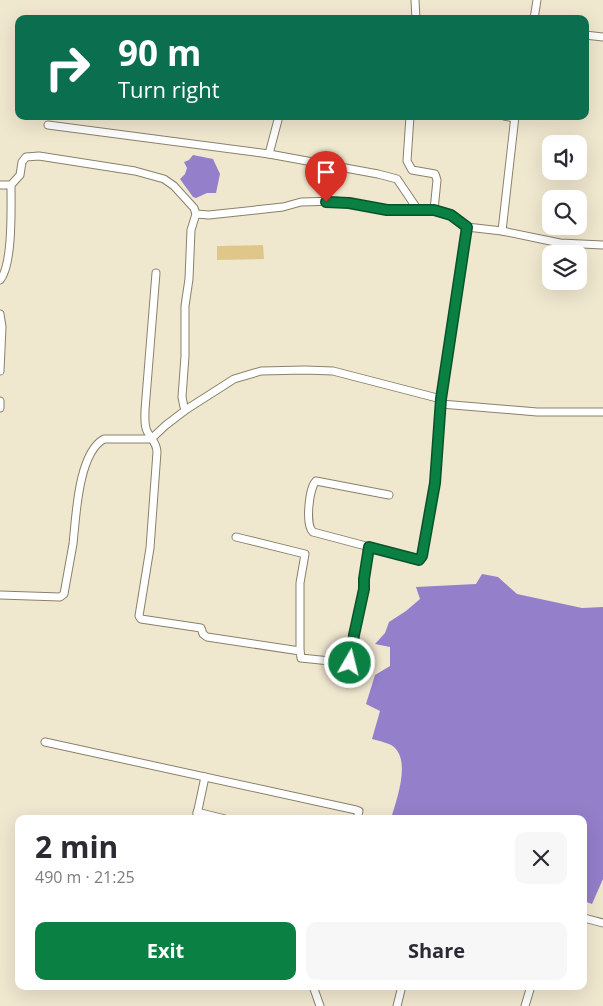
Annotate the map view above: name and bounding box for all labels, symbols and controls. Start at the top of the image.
text: 90 m [118,29,201,76]
icon: right [35,35,100,100]
text: Turn right [118,74,220,104]
map controls [542,135,587,290]
button: sound [542,135,587,180]
pin [305,151,347,202]
icon: arrive [312,158,340,186]
button: search [542,190,587,235]
button: layers [542,245,587,290]
position arrow [323,636,375,688]
text: 2 min [35,826,118,867]
button: close [515,832,567,884]
text: 490 m · 21:25 [35,866,135,888]
button: Exit [35,922,296,980]
button: Share [306,922,567,980]

